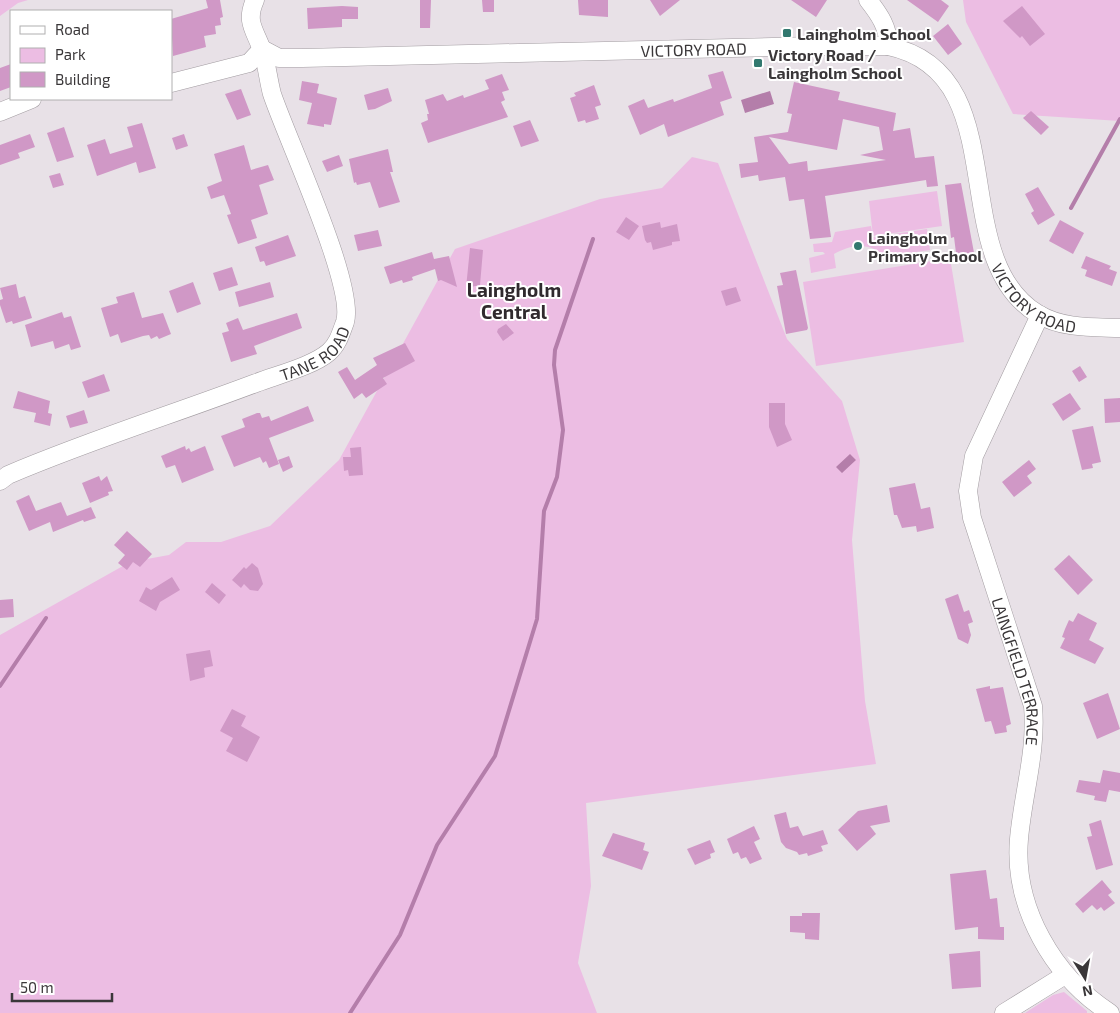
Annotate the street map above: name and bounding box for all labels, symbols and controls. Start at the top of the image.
legend [10,10,172,100]
text: Road [55,20,90,38]
place label: Laingholm School [797,24,932,43]
marker: Laingholm School [781,27,793,39]
street label: VICTORY ROAD [640,38,747,60]
text: Park [55,45,86,63]
place label: Victory Road / Laingholm School [768,45,903,82]
marker: Victory Road / Laingholm School [752,57,764,69]
text: Building [55,70,111,88]
place label: Laingholm Primary School [868,228,983,266]
marker: Laingholm Primary School [852,240,864,252]
street label: VICTORY ROAD [988,260,1078,335]
district label: Laingholm Central [467,278,561,323]
street label: TANE ROAD [277,323,352,384]
street label: LAINGFIELD TERRACE [989,595,1043,746]
north arrow [1060,953,1110,1003]
scale bar [12,970,112,1002]
text: 50 m [20,978,54,996]
text: N [1081,982,1094,1001]

